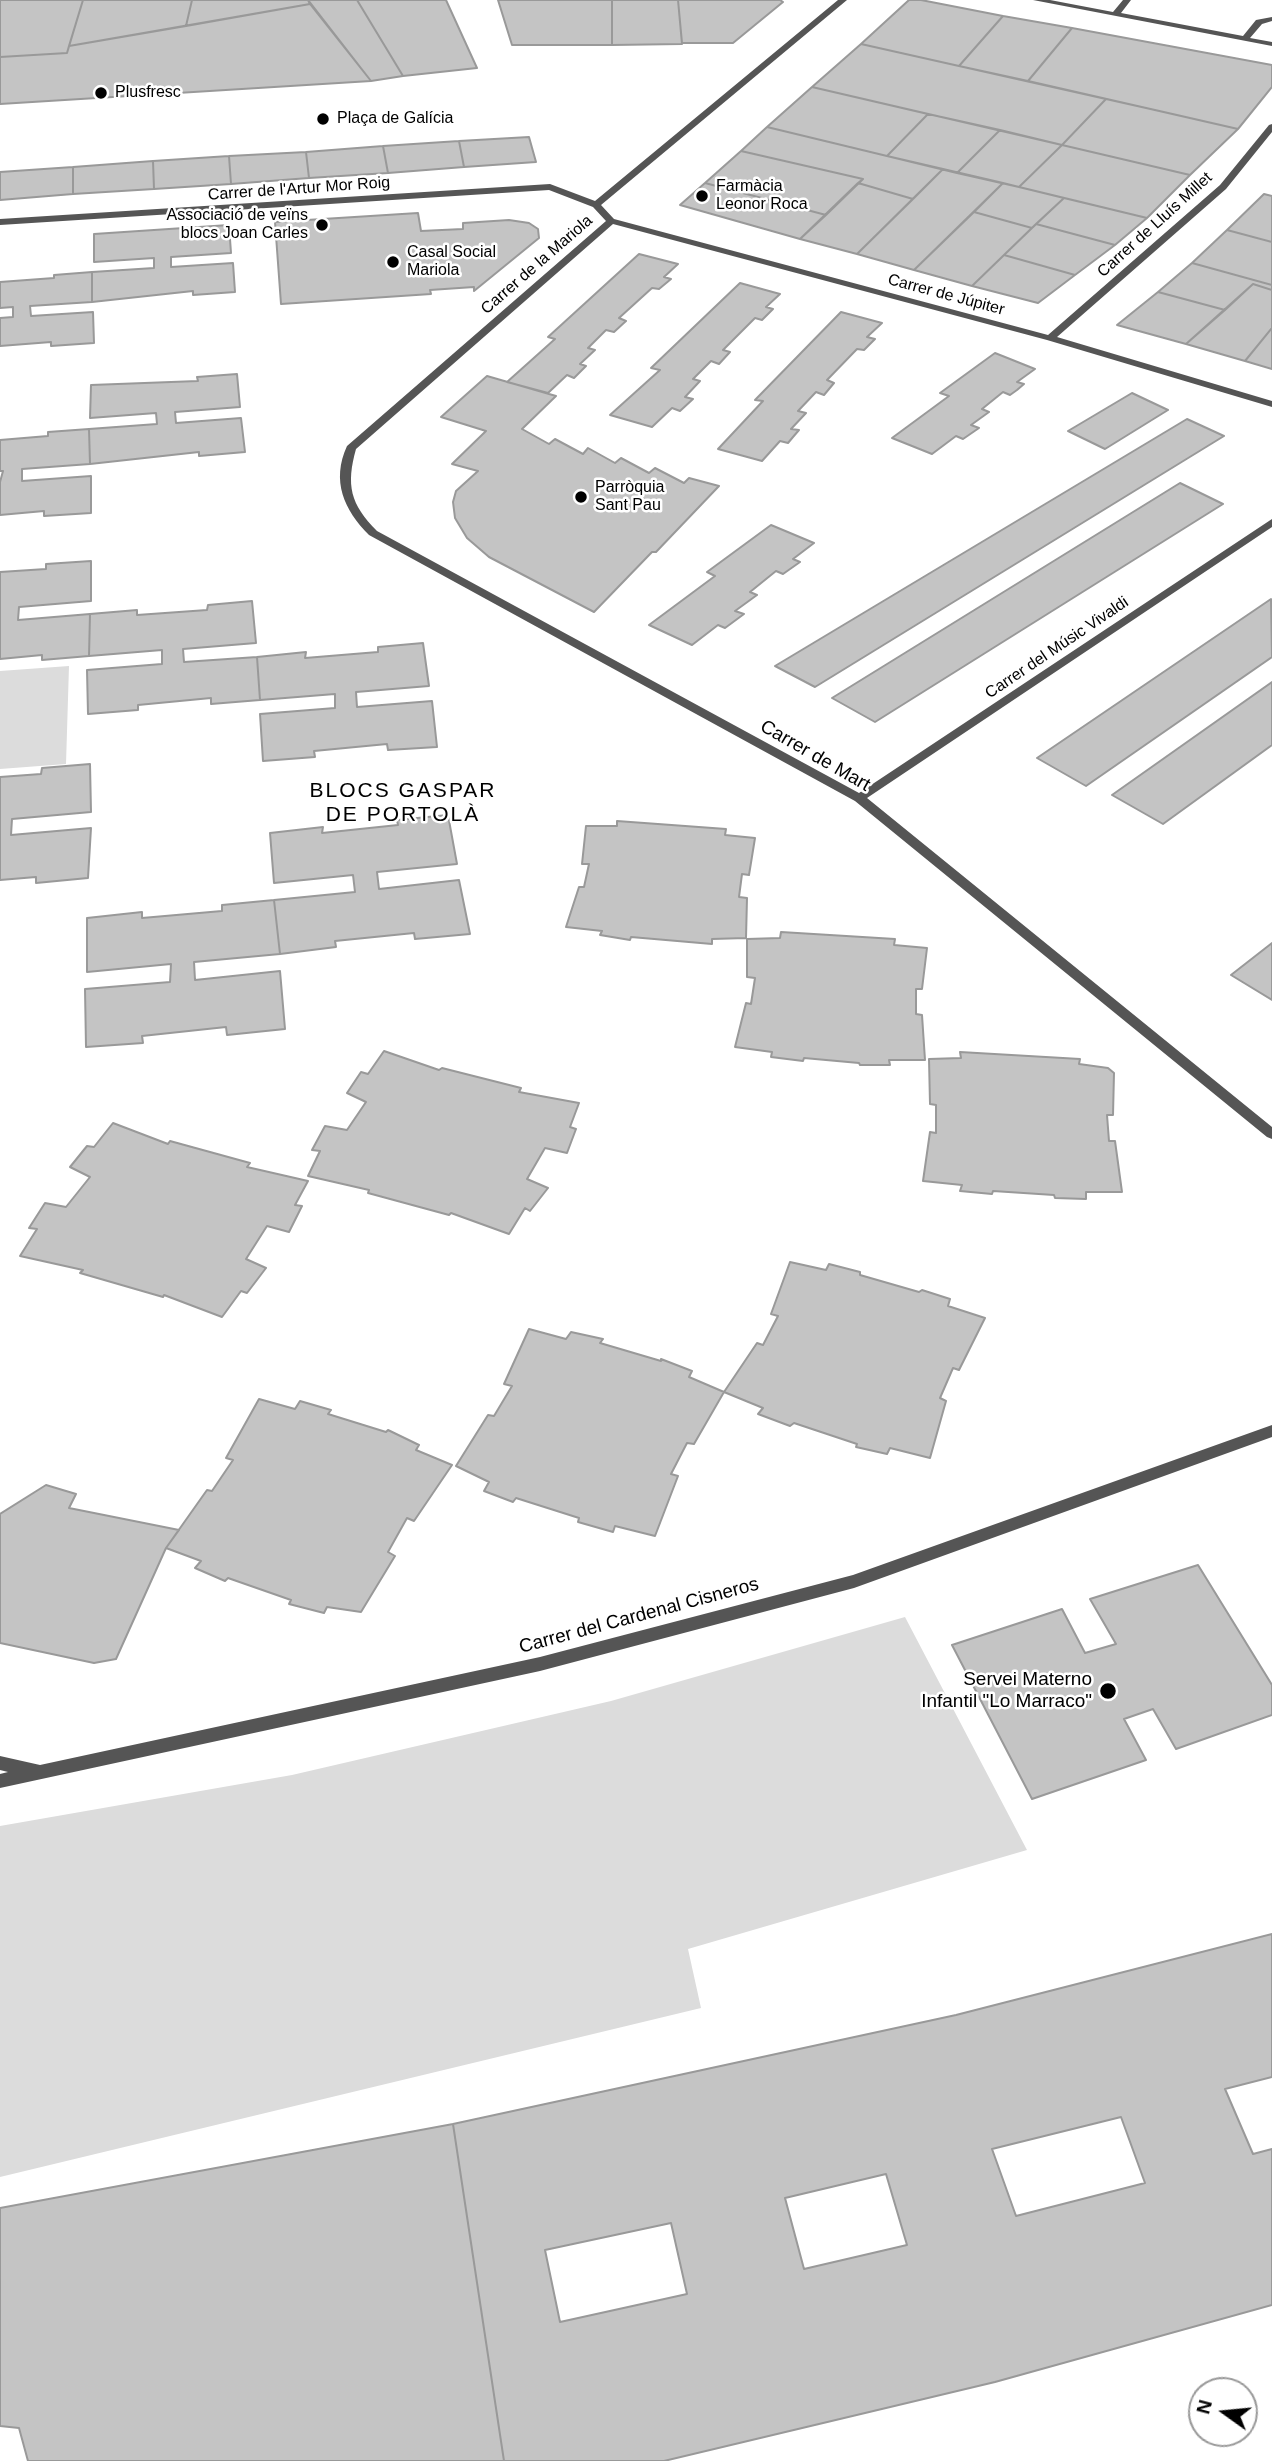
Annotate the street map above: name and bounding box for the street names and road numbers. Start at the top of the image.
street label: Carrer de Lluís Millet [1094,168,1216,282]
street label: Carrer de l'Artur Mor Roig [207,173,391,205]
street label: Carrer de la Mariola [477,211,597,319]
street label: Carrer de Júpiter [886,270,1006,320]
street label: Carrer del Músic Vivaldi [982,593,1132,703]
street label: Carrer de Mart [756,715,874,797]
street label: Carrer del Cardenal Cisneros [517,1573,761,1659]

